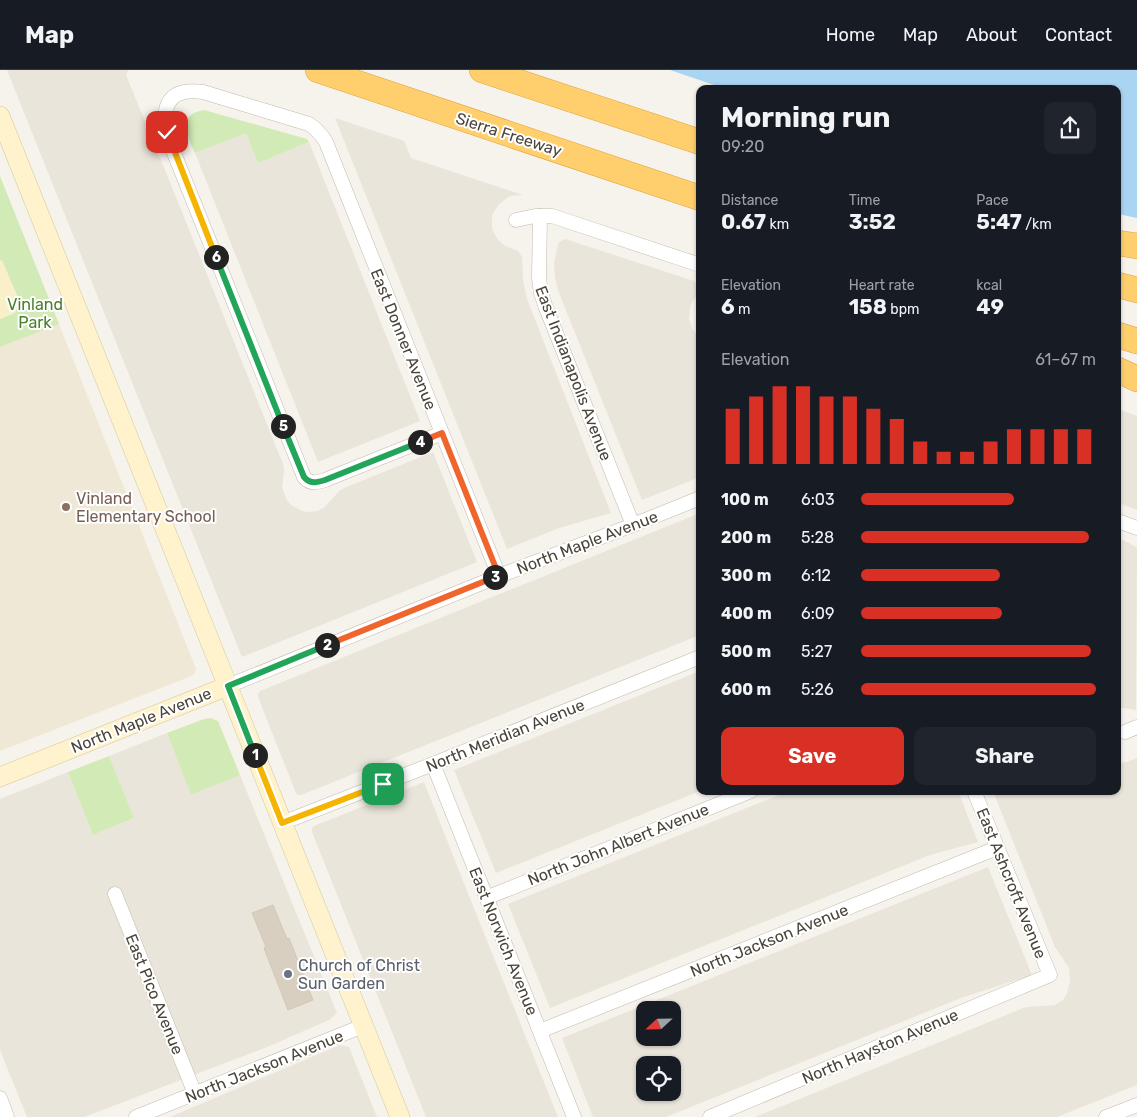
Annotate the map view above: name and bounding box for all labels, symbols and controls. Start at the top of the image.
text: Map [25,21,74,49]
text: Home [826,24,875,46]
text: Map [903,24,938,46]
text: About [966,24,1017,46]
text: Contact [1045,24,1112,46]
text: Morning run [721,101,890,134]
button: share [1044,102,1096,154]
street label: Sierra Freeway [453,108,564,161]
pin [146,111,188,153]
icon: check [153,118,181,146]
text: 09:20 [721,137,764,156]
text: Distance [721,192,778,209]
text: Time [849,192,880,209]
text: Pace [976,192,1008,209]
text: 0.67 [721,209,766,234]
text: 3:52 [849,209,896,234]
text: 5:47 [976,209,1022,234]
text: km [766,216,789,233]
text: /km [1022,216,1052,233]
pin: 6 [204,244,228,270]
text: 6 [212,249,221,266]
street label: East Donner Avenue [367,266,441,413]
text: Elevation [721,277,781,294]
text: Heart rate [849,277,915,294]
text: kcal [976,277,1002,294]
street label: East Indianapolis Avenue [531,283,616,463]
text: 6 [721,294,735,319]
text: 158 [849,294,887,319]
text: 49 [976,294,1004,319]
park label: Vinland Park [7,295,63,332]
text: m [735,301,751,318]
text: bpm [887,301,919,318]
text: Elevation [721,350,790,369]
text: 61–67 m [1035,350,1096,369]
pin: 5 [270,414,296,438]
text: 5 [279,418,288,435]
pin: 4 [408,430,432,454]
text: 4 [416,434,425,451]
place label: Vinland Elementary School [76,489,216,526]
text: 100 m [721,490,769,509]
text: 6:03 [801,490,835,509]
marker: Vinland Elementary School [60,501,72,513]
street label: North Maple Avenue [514,507,661,578]
text: 200 m [721,528,771,547]
text: 5:28 [801,528,834,547]
pin: 3 [482,564,508,590]
text: 300 m [721,566,771,585]
text: 6:12 [801,566,831,585]
text: 3 [491,569,500,586]
text: 400 m [721,604,772,623]
text: 6:09 [801,604,834,623]
pin: 2 [314,632,340,658]
text: 2 [323,637,332,654]
text: 500 m [721,642,771,661]
text: 5:27 [801,642,832,661]
text: 600 m [721,680,771,699]
text: 5:26 [801,680,834,699]
street label: North Maple Avenue [68,684,214,757]
street label: North Meridian Avenue [423,695,587,776]
button: Save [721,727,904,785]
button: Share [914,727,1096,785]
pin: 1 [242,742,268,768]
text: 1 [252,747,259,764]
pin [362,763,404,805]
icon: arrive [369,770,397,798]
street label: North John Albert Avenue [525,799,712,890]
street label: East Ashcroft Avenue [973,805,1050,961]
street label: East Norwich Avenue [465,864,542,1018]
street label: North Jackson Avenue [687,900,851,981]
street label: East Pico Avenue [122,931,187,1057]
place label: Church of Christ Sun Garden [298,956,420,993]
marker: Church of Christ Sun Garden [282,968,294,980]
north arrow [636,1001,681,1046]
map controls [636,1001,681,1101]
street label: North Hayston Avenue [799,1005,961,1088]
street label: North Jackson Avenue [182,1026,346,1107]
button: locate [636,1056,681,1101]

